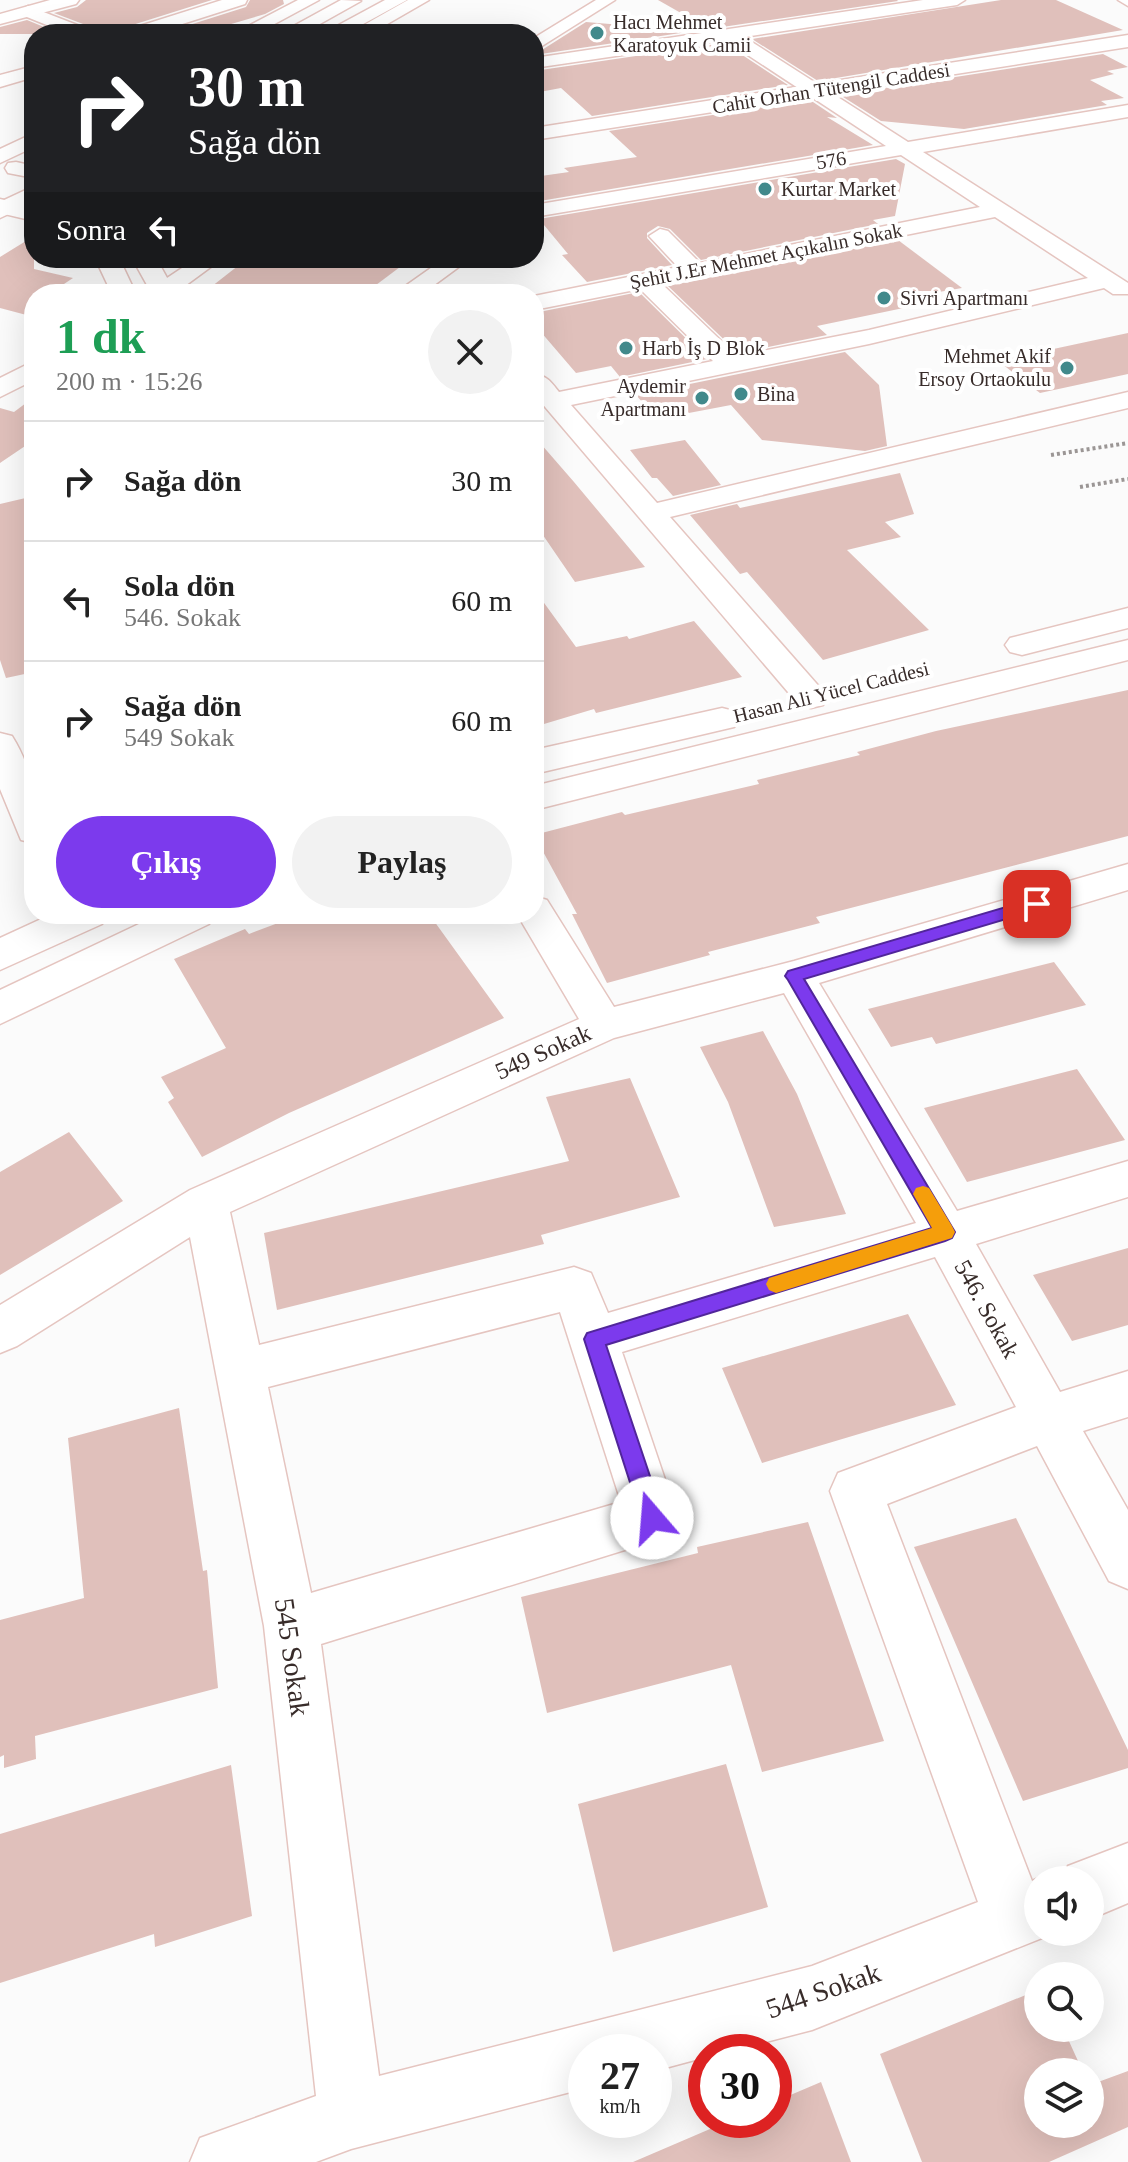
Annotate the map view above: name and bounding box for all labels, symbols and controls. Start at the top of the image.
place label: Hacı Mehmet Karatoyuk Camii [613,11,752,57]
marker: Hacı Mehmet Karatoyuk Camii [588,24,606,42]
icon: right [56,56,160,160]
text: 30 m [188,56,305,118]
street label: Cahit Orhan Tütengil Caddesi [711,58,952,119]
text: Sağa dön [188,122,321,162]
street label: 576 [814,147,848,173]
place label: Kurtar Market [781,178,896,200]
marker: Kurtar Market [756,180,774,198]
icon: left [142,208,186,252]
text: Sonra [56,213,126,246]
street label: Şehit J.Er Mehmet Açıkalın Sokak [628,219,904,294]
place label: Sivri Apartmanı [900,287,1029,310]
marker: Sivri Apartmanı [875,289,893,307]
text: 1 dk [56,310,145,363]
button: close [428,310,512,394]
place label: Harb İş D Blok [642,337,765,360]
marker: Harb İş D Blok [617,339,635,357]
place label: Mehmet Akif Ersoy Ortaokulu [918,345,1051,391]
marker: Mehmet Akif Ersoy Ortaokulu [1058,359,1076,377]
text: 200 m · 15:26 [56,367,203,396]
place label: Aydemir Apartmanı [600,375,686,421]
place label: Bina [757,383,795,405]
marker: Bina [732,385,750,403]
marker: Aydemir Apartmanı [693,389,711,407]
icon: right [56,459,100,503]
text: Sağa dön [124,464,242,497]
text: 30 m [451,464,512,497]
text: Sola dön [124,569,235,602]
icon: left [56,579,100,623]
text: 60 m [451,584,512,617]
text: 546. Sokak [124,603,241,632]
street label: Hasan Ali Yücel Caddesi [731,657,932,727]
text: Sağa dön [124,689,242,722]
icon: right [56,699,100,743]
text: 60 m [451,704,512,737]
text: 549 Sokak [124,723,235,752]
button: Çıkış [56,816,276,908]
button: Paylaş [292,816,512,908]
pin [1003,870,1071,938]
icon: arrive [1015,882,1059,926]
street label: 549 Sokak [491,1019,595,1085]
street label: 546. Sokak [949,1255,1025,1363]
position arrow [610,1476,694,1560]
street label: 545 Sokak [269,1596,316,1718]
map controls [1024,1866,1104,2138]
button: sound [1024,1866,1104,1946]
street label: 544 Sokak [762,1956,884,2024]
button: search [1024,1962,1104,2042]
speed limit sign: 30 [688,2034,792,2138]
text: 27 [600,2053,640,2098]
button: layers [1024,2058,1104,2138]
text: km/h [599,2095,641,2117]

